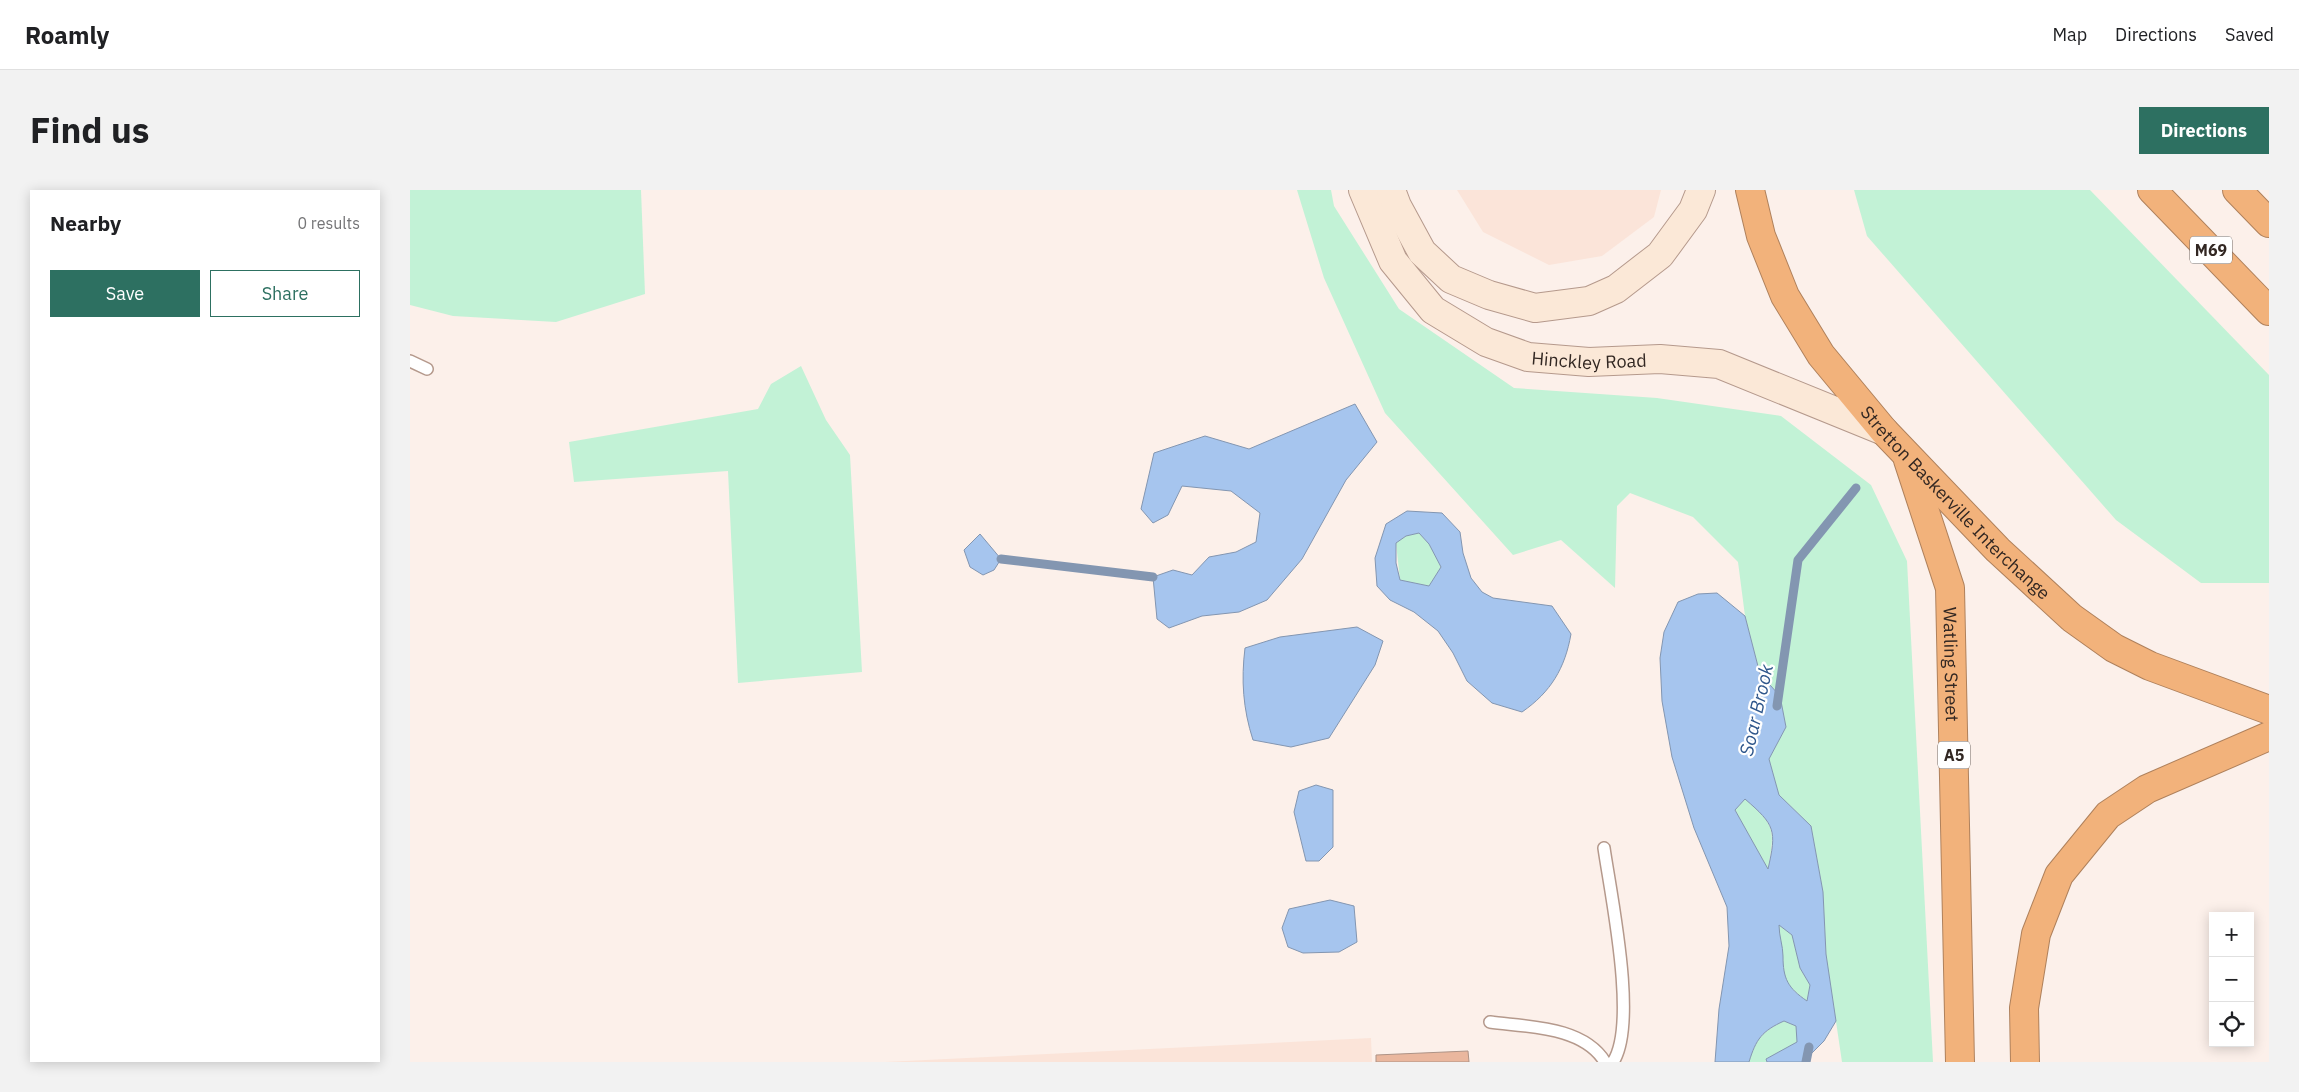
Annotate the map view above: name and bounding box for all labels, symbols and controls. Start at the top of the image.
text: Roamly [25,19,109,51]
text: Map [2052,23,2087,46]
text: Directions [2115,23,2197,46]
text: Saved [2225,23,2274,46]
text: Find us [30,107,149,153]
button: Directions [2139,107,2269,154]
text: Nearby [50,209,121,237]
text: 0 results [297,213,360,233]
road number: M69 [2190,236,2232,264]
button: Save [50,270,200,317]
button: Share [210,270,360,317]
street label: Hinckley Road [1531,346,1647,374]
street label: Stretton Baskerville Interchange [1856,401,2056,604]
street label: Watling Street [1939,607,1964,722]
water label: Soar Brook [1734,661,1778,758]
road number: A5 [1938,742,1970,768]
map controls [2209,912,2254,1047]
button: + [2209,912,2254,957]
button: − [2209,957,2254,1002]
button: locate [2209,1002,2254,1047]

